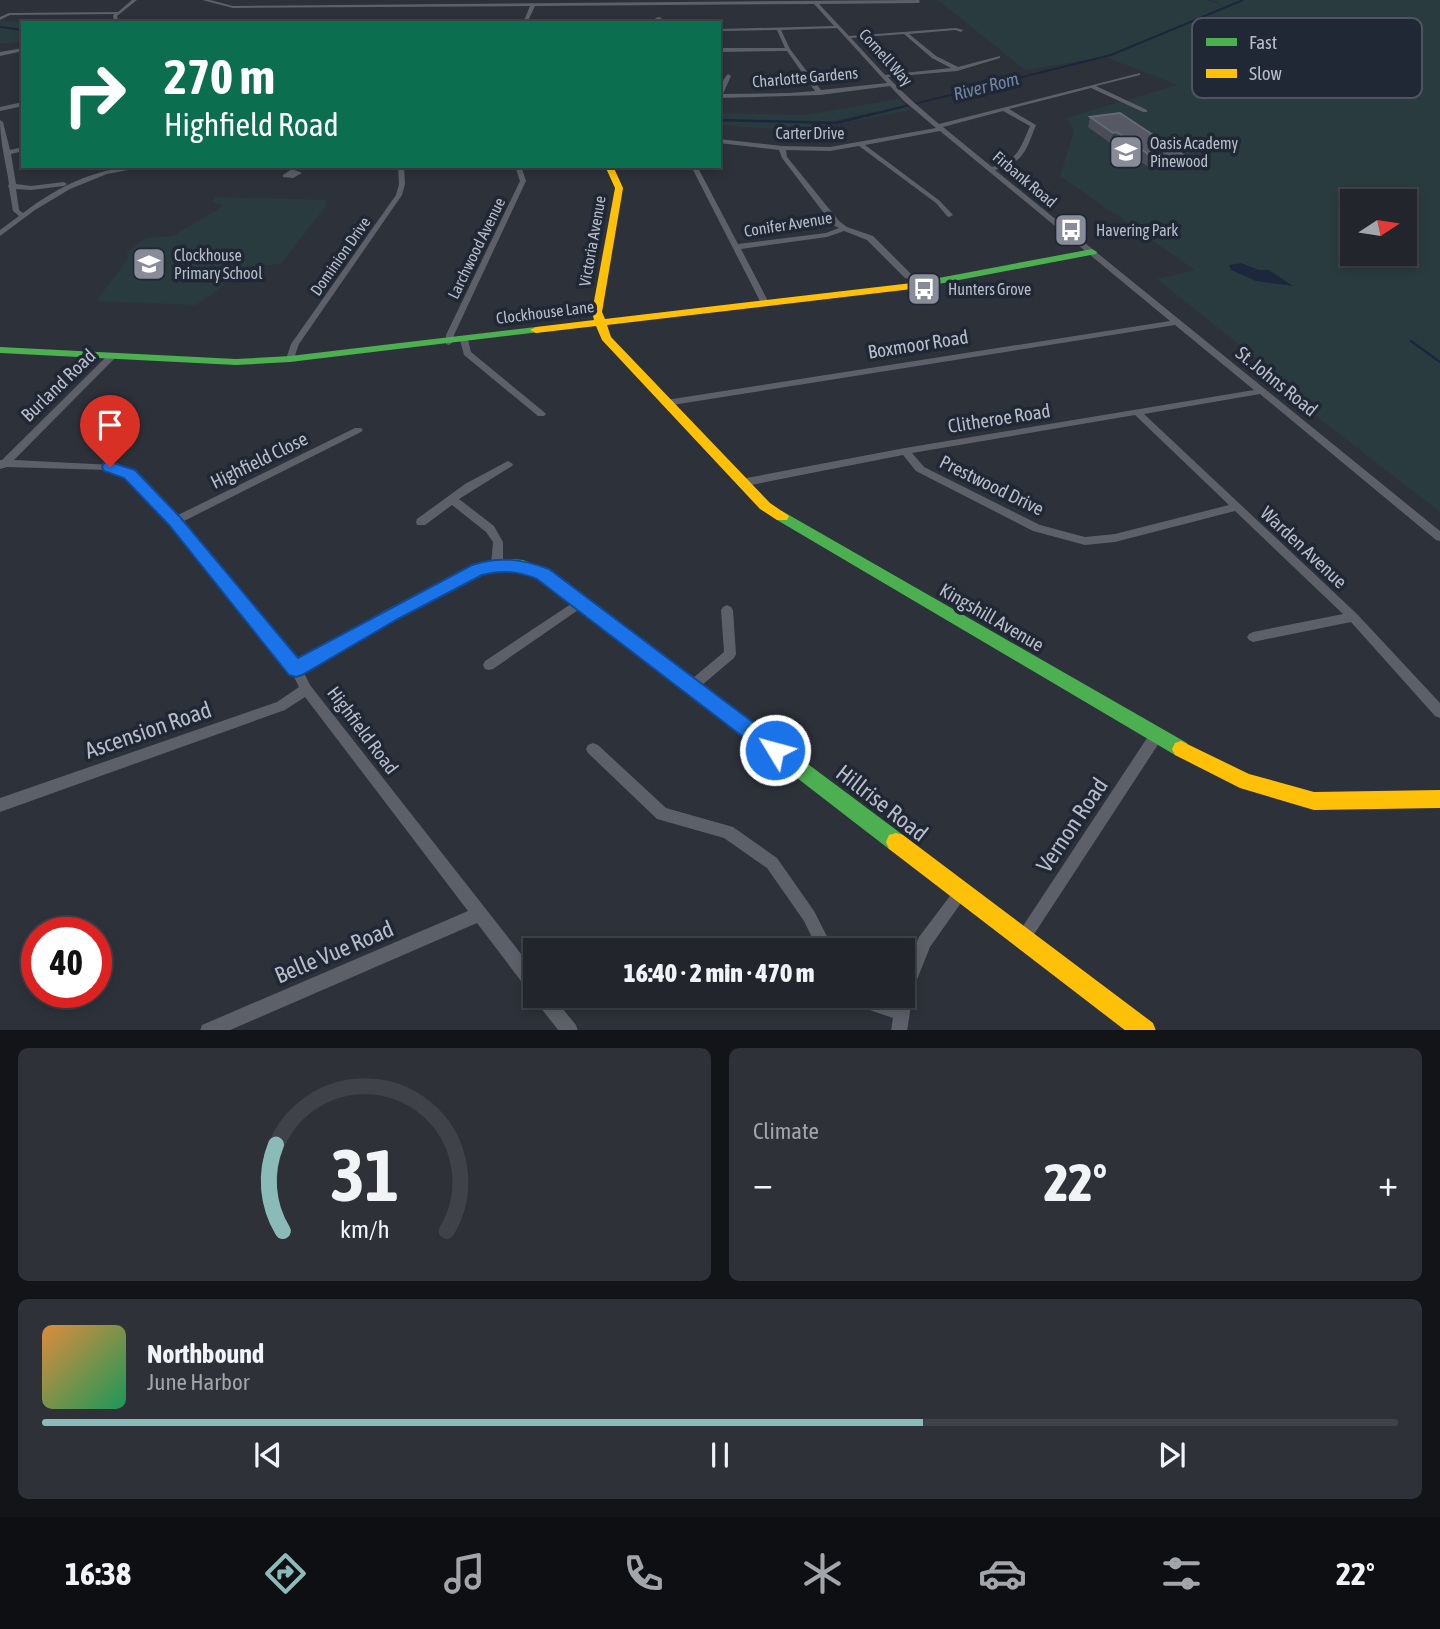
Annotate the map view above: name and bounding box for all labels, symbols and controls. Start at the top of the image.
legend [1192,18,1422,98]
street label: Cornell Way [855,25,916,90]
text: Fast [1249,31,1277,53]
text: 270 m [164,48,275,104]
icon: right [49,49,140,140]
text: Slow [1249,62,1283,84]
street label: Charlotte Gardens [751,63,859,91]
water label: River Rom [951,68,1021,104]
text: Highfield Road [164,106,339,143]
street label: Carter Drive [776,124,844,142]
school or university icon: Oasis Academy Pinewood [1107,133,1145,171]
place label: Oasis Academy Pinewood [1150,134,1239,170]
street label: Firbank Road [990,147,1060,211]
north arrow [1340,189,1418,266]
map controls [1340,189,1417,266]
street label: Larchwood Avenue [444,194,508,302]
street label: Victoria Avenue [575,194,609,288]
street label: Conifer Avenue [743,208,833,240]
bus stop icon: Havering Park [1052,211,1090,249]
street label: Dominion Drive [306,213,374,299]
place label: Havering Park [1096,221,1178,240]
school or university icon: Clockhouse Primary School [130,245,168,283]
place label: Clockhouse Primary School [174,246,263,283]
bus stop icon: Hunters Grove [905,270,943,308]
place label: Hunters Grove [948,280,1031,298]
street label: Clockhouse Lane [495,297,595,327]
street label: Boxmoor Road [866,325,970,363]
street label: St. Johns Road [1232,341,1322,421]
street label: Burland Road [16,344,100,426]
pin [80,395,140,467]
street label: Clitheroe Road [946,399,1052,437]
icon: arrive [91,406,129,444]
street label: Highfield Close [207,427,311,493]
street label: Prestwood Drive [936,450,1048,520]
street label: Warden Avenue [1256,502,1352,592]
street label: Kingshill Avenue [936,578,1048,656]
street label: Highfield Road [323,682,403,778]
street label: Ascension Road [81,696,215,764]
position arrow [738,713,812,787]
street label: Hillrise Road [831,759,933,847]
street label: Vernon Road [1031,773,1113,877]
street label: Belle Vue Road [271,915,397,989]
speed limit sign: 40 [21,917,112,1008]
text: 16:40 · 2 min · 470 m [624,958,814,988]
text: Climate [753,1118,819,1144]
text: 31 [330,1133,399,1216]
text: 22° [1044,1152,1107,1212]
text: − [753,1161,773,1204]
text: + [1378,1161,1398,1204]
text: km/h [340,1214,389,1242]
text: Northbound [147,1339,264,1369]
text: June Harbor [147,1369,250,1395]
icon: previous [249,1436,287,1474]
icon: pause [701,1436,739,1474]
icon: next [1153,1436,1191,1474]
icon: directions [261,1549,310,1598]
icon: music [440,1549,489,1598]
icon: phone [619,1549,668,1598]
icon: climate [798,1549,847,1598]
icon: car [978,1549,1027,1598]
icon: filters [1157,1549,1206,1598]
text: 16:38 [65,1555,131,1592]
text: 22° [1336,1555,1375,1592]

